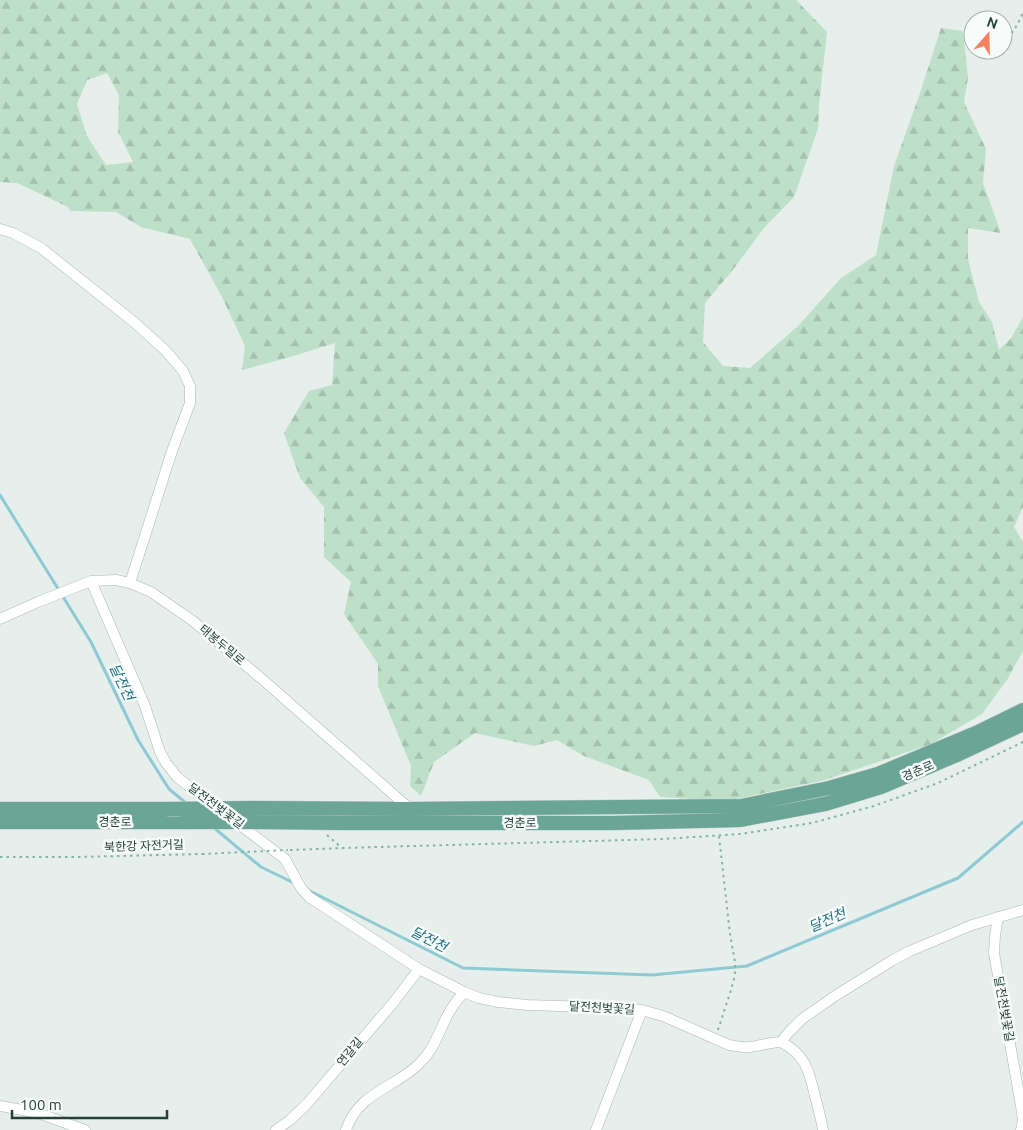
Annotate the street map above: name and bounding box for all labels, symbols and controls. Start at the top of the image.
north arrow [963,10,1013,60]
text: N [985,13,1000,32]
street label: 태봉두밀로 [197,622,248,667]
water label: 달전천 [107,661,138,704]
street label: 경춘로 [900,758,936,783]
street label: 달전천벚꽃길 [186,780,247,831]
street label: 경춘로 [98,815,132,828]
street label: 경춘로 [503,816,537,829]
street label: 북한강 자전거길 [104,838,184,853]
water label: 달전천 [806,905,849,935]
water label: 달전천 [408,923,451,955]
street label: 달전천벚꽃길 [992,975,1017,1043]
street label: 달전천벚꽃길 [569,999,635,1016]
street label: 연갈길 [334,1035,365,1069]
scale bar [12,1088,168,1120]
text: 100 m [20,1096,62,1113]

